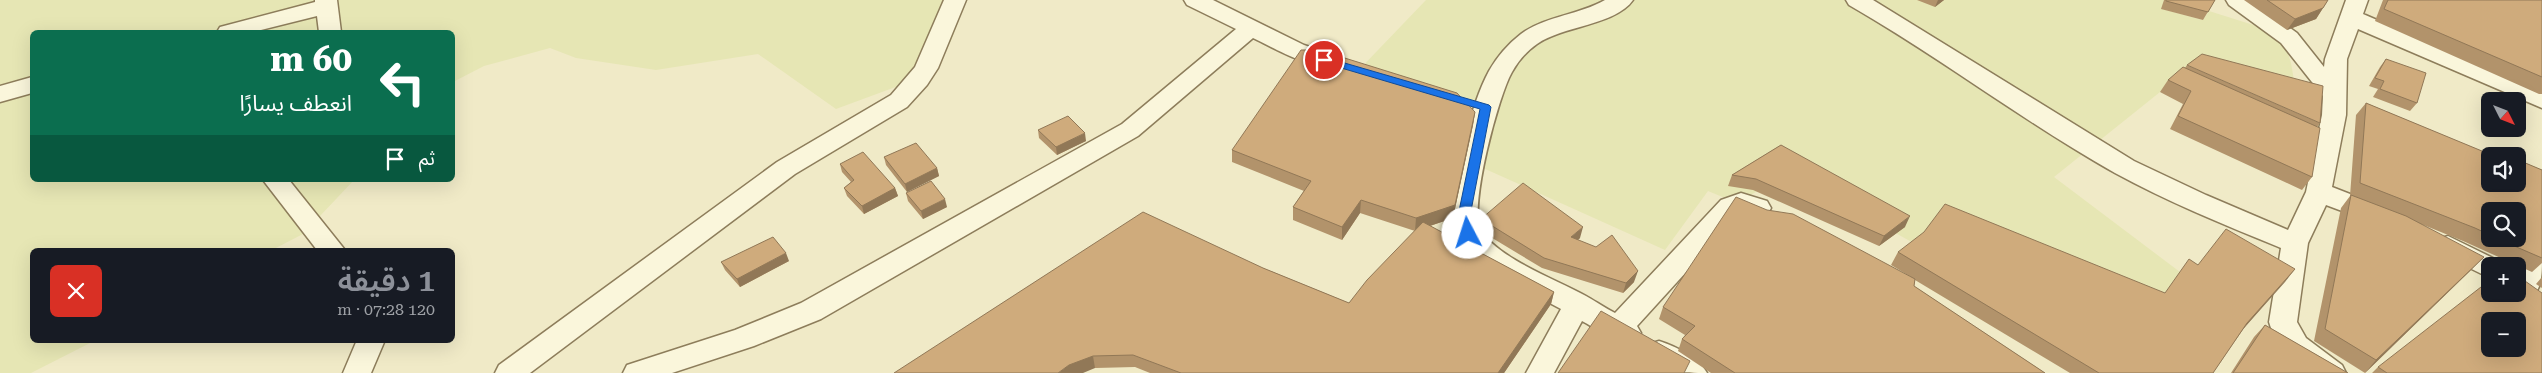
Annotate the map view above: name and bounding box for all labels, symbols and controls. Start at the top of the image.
text: 60 m [270,39,352,80]
pin [1303,39,1345,81]
icon: arrive [1310,46,1338,74]
icon: left [370,50,435,115]
text: انعطف يسارًا [240,91,352,116]
north arrow [2481,92,2526,138]
map controls [2481,92,2526,357]
icon: arrive [381,145,409,173]
text: ثم [419,147,435,170]
button: sound [2481,147,2526,192]
button: search [2481,202,2526,247]
position arrow [1441,206,1493,258]
button: + [2481,257,2526,302]
text: 1 دقيقة [338,263,435,298]
button: close [50,265,102,317]
text: 120 m · 07:28 [337,300,435,319]
button: − [2481,312,2526,357]

